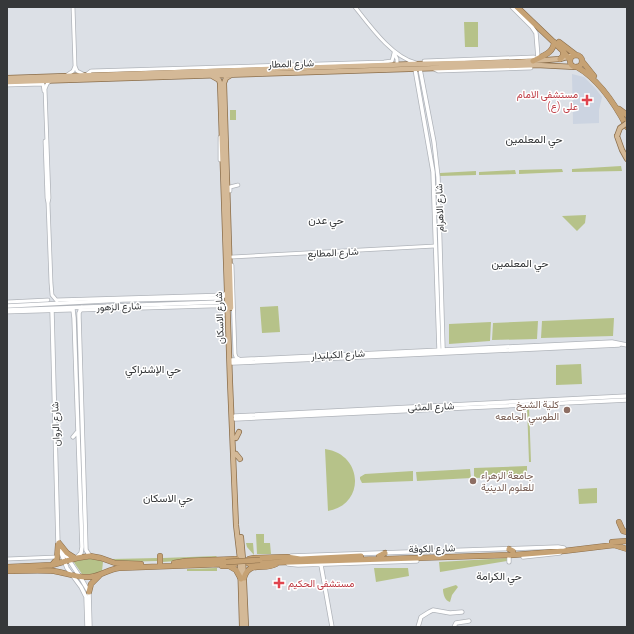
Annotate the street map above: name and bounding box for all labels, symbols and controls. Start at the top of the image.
street label: شارع المطار [267,55,314,71]
place label: مستشفی الامام علی (ع) [517,87,578,113]
marker: مستشفی الامام علی (ع) [581,94,593,106]
district label: حي المعلمين [505,131,563,149]
street label: شارع الاهرام [431,183,447,232]
district label: حي عدن [308,212,344,230]
street label: شارع المطابع [307,244,359,260]
district label: حي المعلمین [491,255,549,273]
street label: شارع الاسكان [211,291,227,344]
street label: شارع الزهور [95,298,142,314]
street label: شارع الكيليدار [310,346,365,362]
district label: حي الإشتراكي [125,361,181,379]
place label: كلية الشيخ الطوسي الجامعه [495,397,560,425]
street label: شارع المثنى [407,398,455,414]
street label: شارع الروان [47,401,63,447]
marker: كلية الشيخ الطوسي الجامعه [562,405,572,415]
place label: جامعة الزهراء للعلوم الدينية [481,468,534,494]
marker: جامعة الزهراء للعلوم الدينية [468,476,478,486]
district label: حي الاسكان [143,490,193,508]
street label: شارع الكوفة [408,540,456,556]
district label: حي الكرامة [476,568,522,586]
place label: مستشفى الحكيم [288,576,354,590]
marker: مستشفى الحكيم [273,577,285,589]

